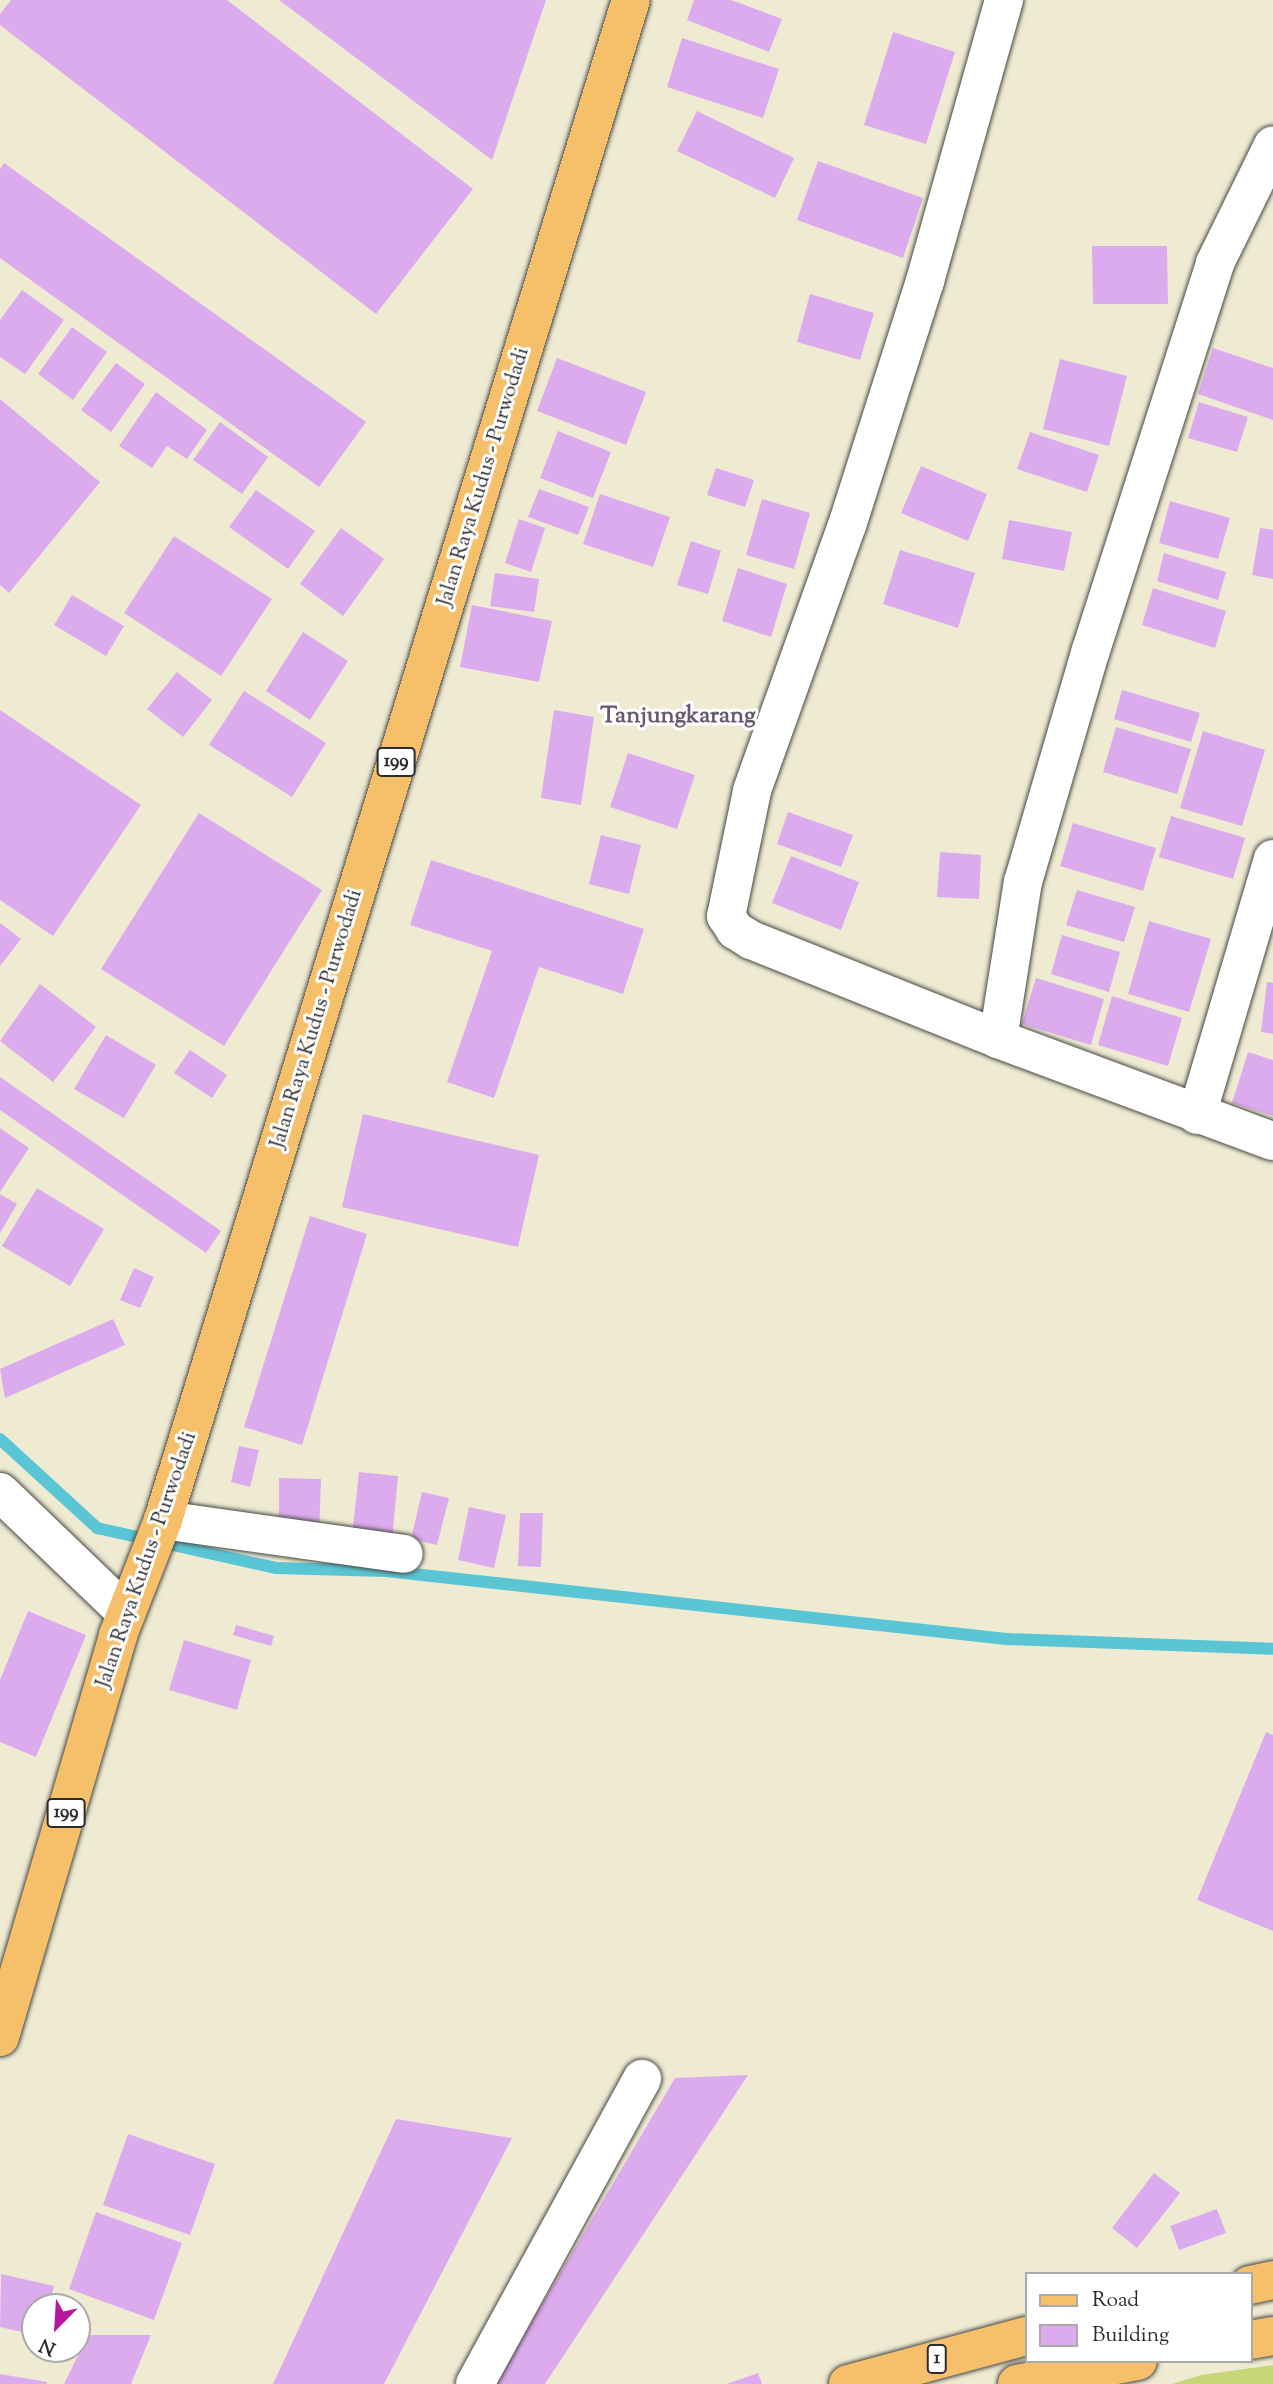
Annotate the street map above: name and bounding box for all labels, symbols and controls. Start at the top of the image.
street label: Jalan Raya Kudus - Purwodadi [433,345,535,609]
district label: Tanjungkarang [600,703,756,731]
road number: 199 [375,747,417,778]
street label: Jalan Raya Kudus - Purwodadi [266,887,368,1151]
street label: Jalan Raya Kudus - Purwodadi [91,1429,203,1691]
road number: 199 [45,1798,87,1828]
legend [1024,2272,1252,2363]
text: Road [1092,2286,1139,2316]
north arrow [21,2293,91,2363]
text: Building [1092,2321,1169,2351]
text: N [36,2330,60,2361]
road number: 1 [926,2344,948,2374]

